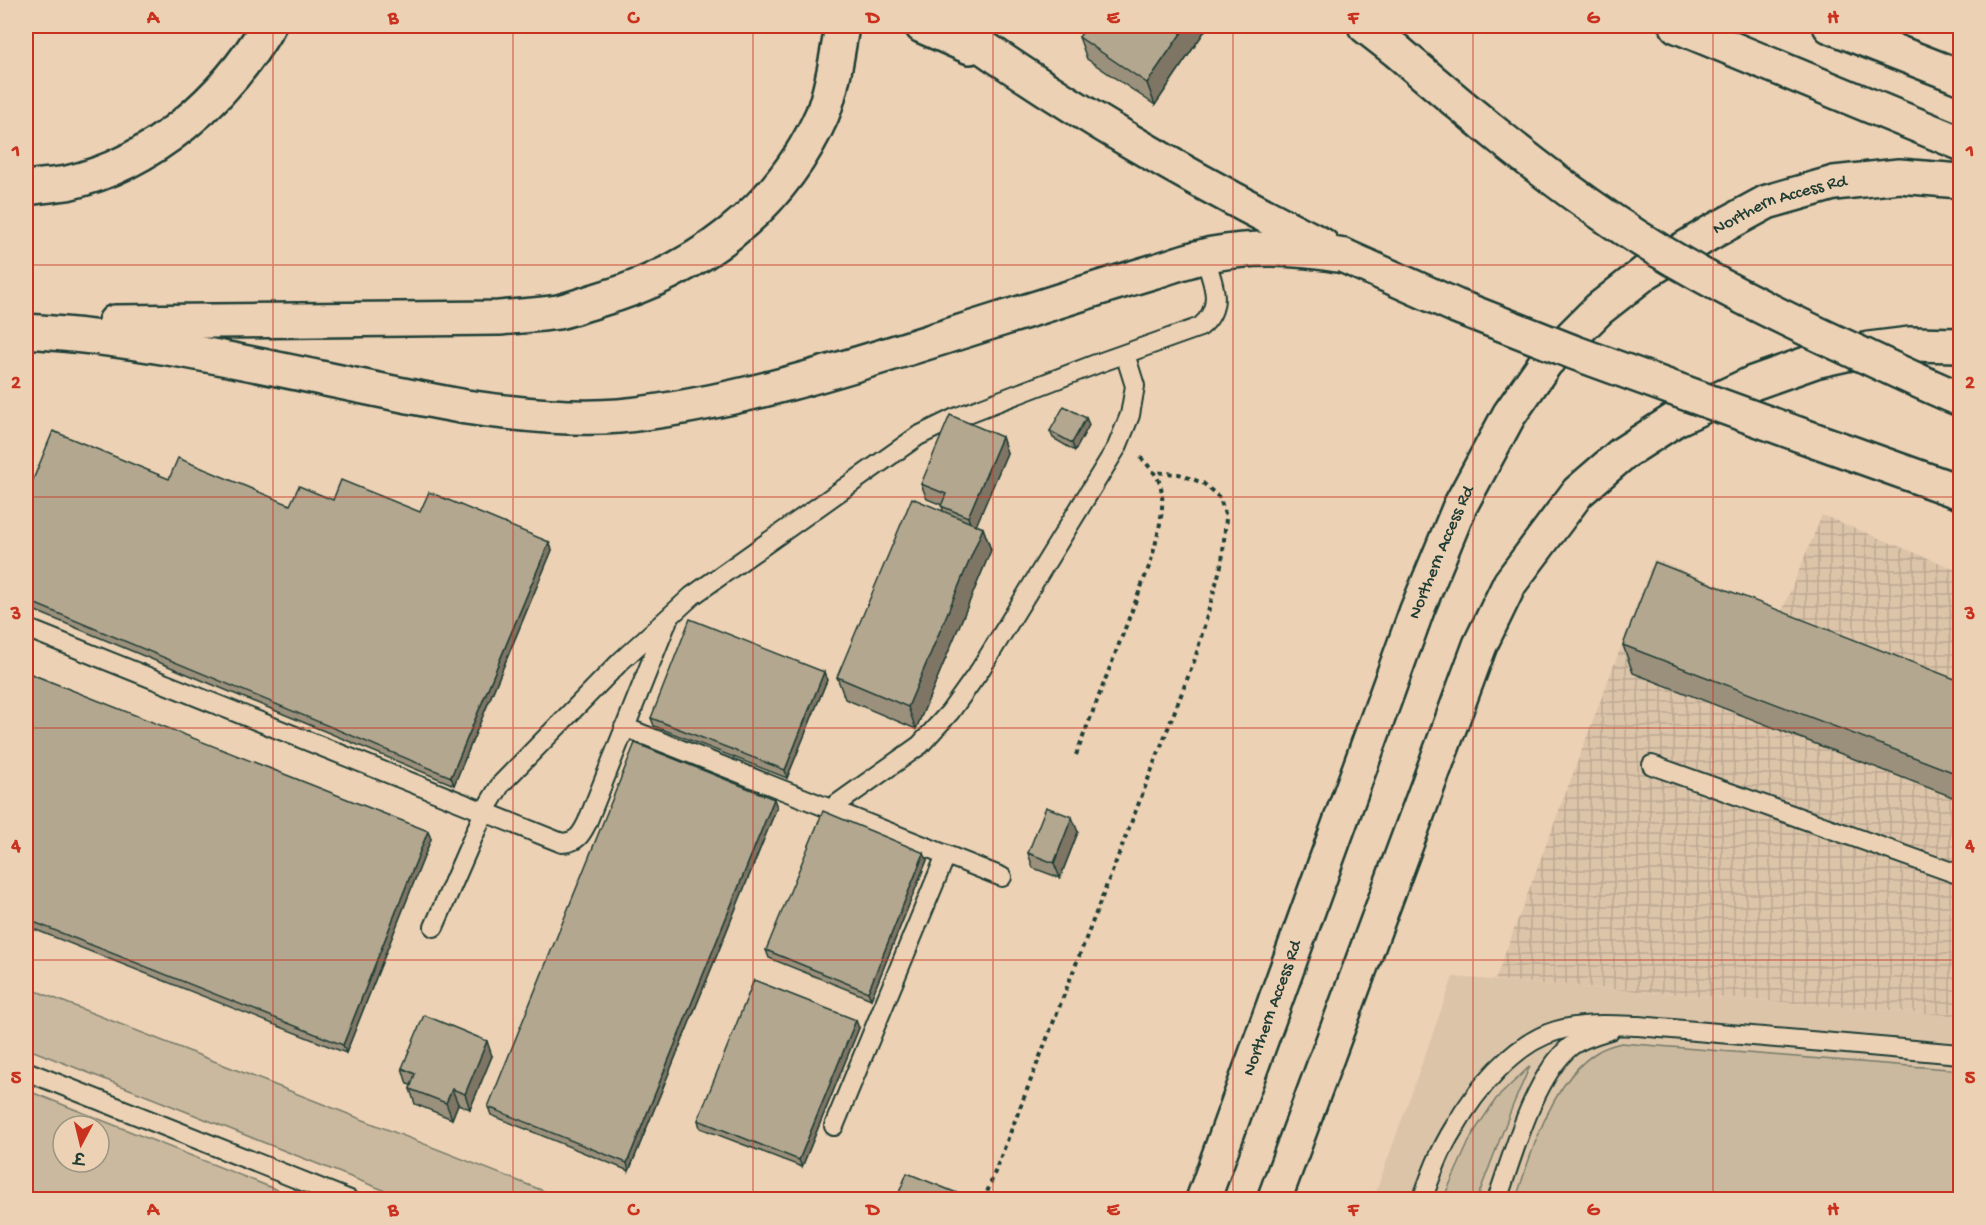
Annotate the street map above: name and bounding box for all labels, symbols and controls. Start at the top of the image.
text: A [146,8,161,31]
text: B [387,8,399,31]
text: C [627,8,641,31]
text: D [864,8,880,31]
text: E [1107,8,1121,31]
text: F [1347,8,1360,31]
text: G [1587,8,1601,31]
text: H [1827,8,1839,31]
text: 1 [11,141,20,164]
text: 1 [1965,141,1974,164]
street label: Northern Access Rd [1709,171,1849,240]
text: 2 [11,373,21,396]
text: 2 [1965,373,1975,396]
street label: Northern Access Rd [1404,481,1480,622]
text: 3 [10,604,21,627]
text: 3 [1964,604,1975,627]
text: 4 [10,836,21,859]
text: 4 [1964,836,1975,859]
street label: Northern Access Rd [1238,936,1307,1079]
text: 5 [11,1068,22,1091]
text: 5 [1965,1068,1976,1091]
north arrow [51,1114,111,1174]
text: उ [72,1145,88,1166]
text: A [146,1200,161,1223]
text: B [387,1200,399,1223]
text: C [627,1200,641,1223]
text: D [864,1200,880,1223]
text: E [1107,1200,1121,1223]
text: F [1347,1200,1360,1223]
text: G [1587,1200,1601,1223]
text: H [1827,1200,1839,1223]

